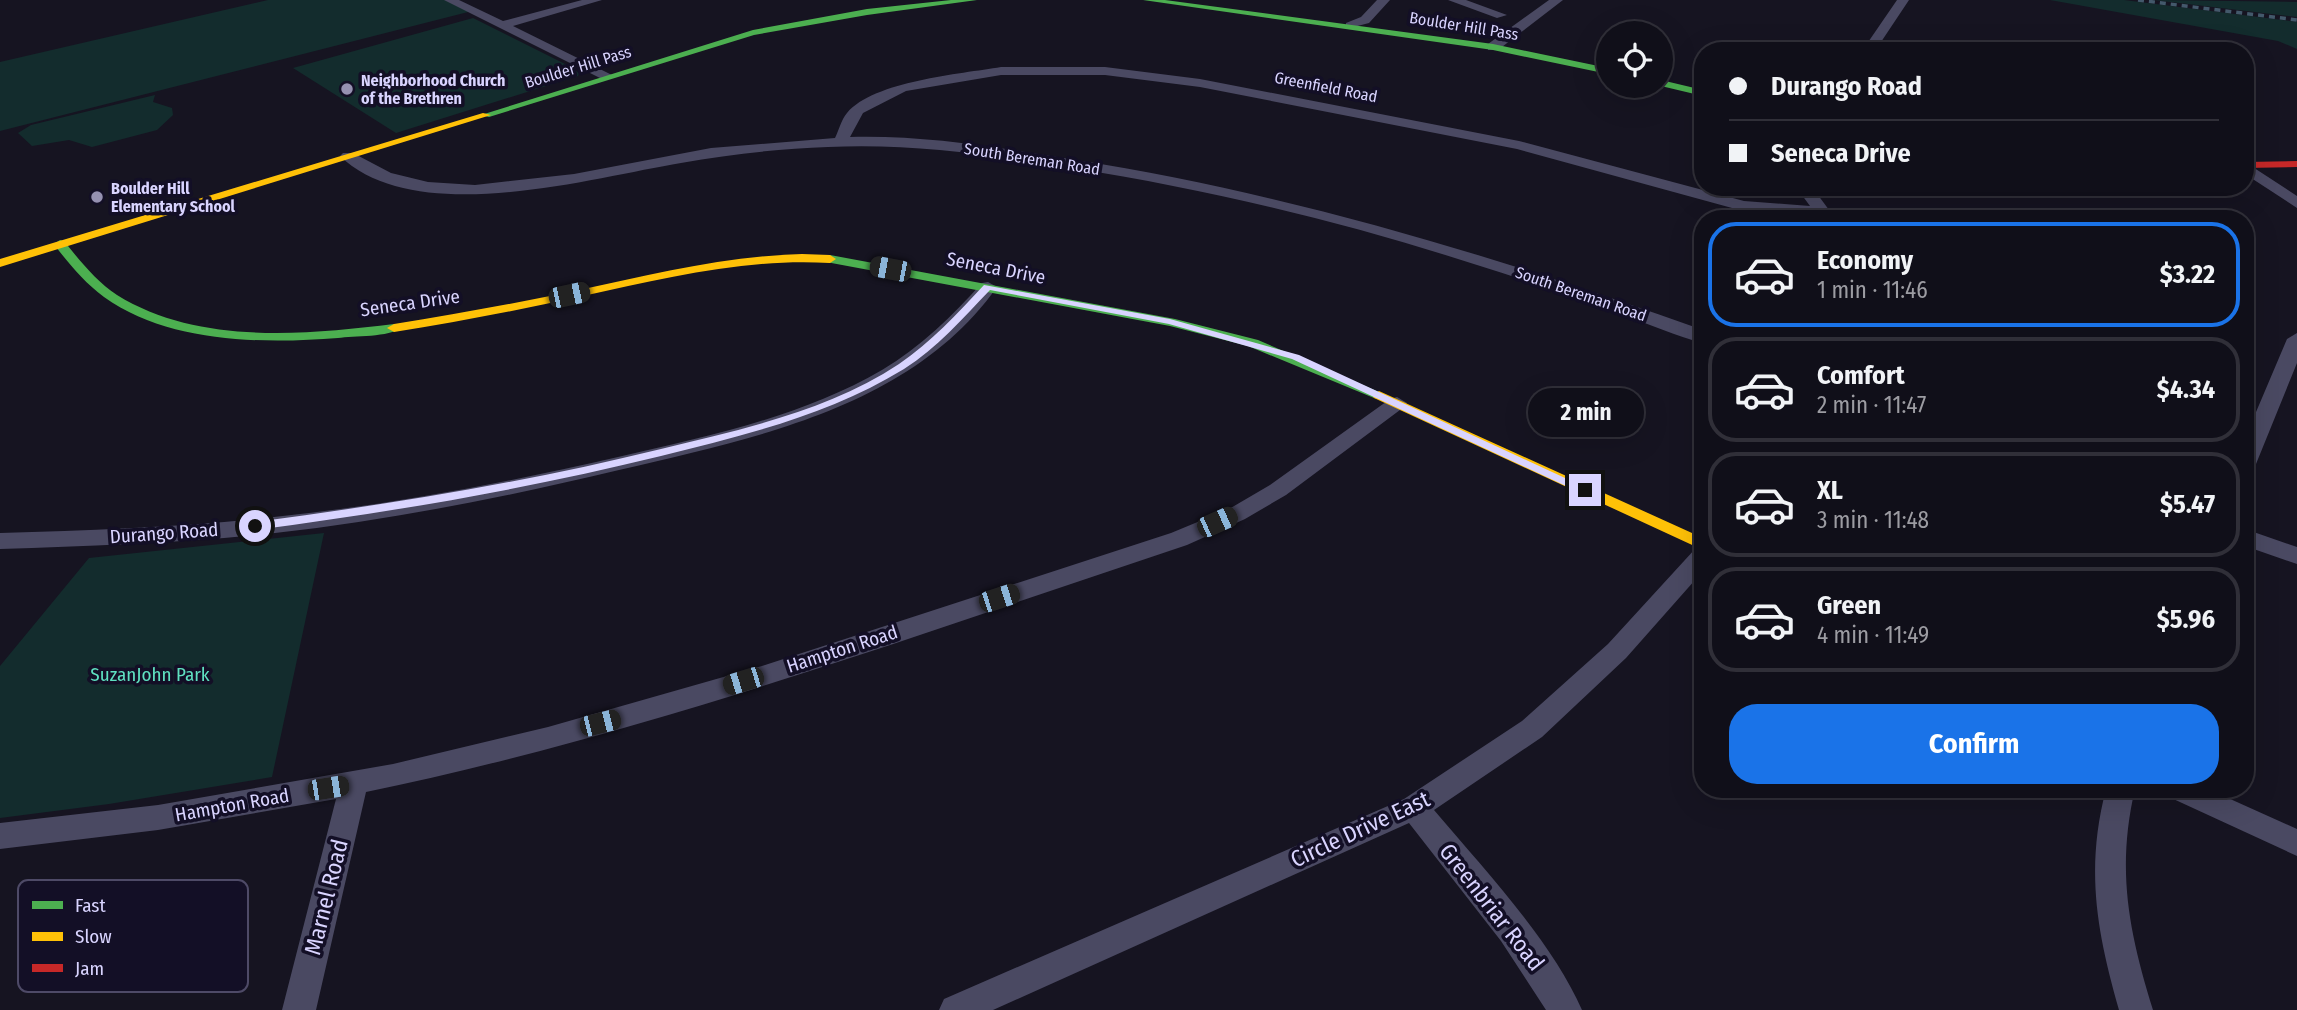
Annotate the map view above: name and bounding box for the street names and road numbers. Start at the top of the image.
street label: Boulder Hill Pass [1408,8,1520,44]
street label: Boulder Hill Pass [523,42,634,92]
street label: Greenfield Road [1273,68,1379,106]
street label: South Bereman Road [963,139,1101,179]
street label: Seneca Drive [945,247,1047,289]
street label: South Bereman Road [1513,263,1649,325]
street label: Seneca Drive [359,285,461,321]
street label: Durango Road [109,518,219,548]
street label: Hampton Road [784,620,900,678]
street label: Hampton Road [173,784,291,826]
street label: Circle Drive East [1286,784,1435,873]
street label: Marnel Road [298,836,354,958]
street label: Greenbriar Road [1434,838,1550,976]

